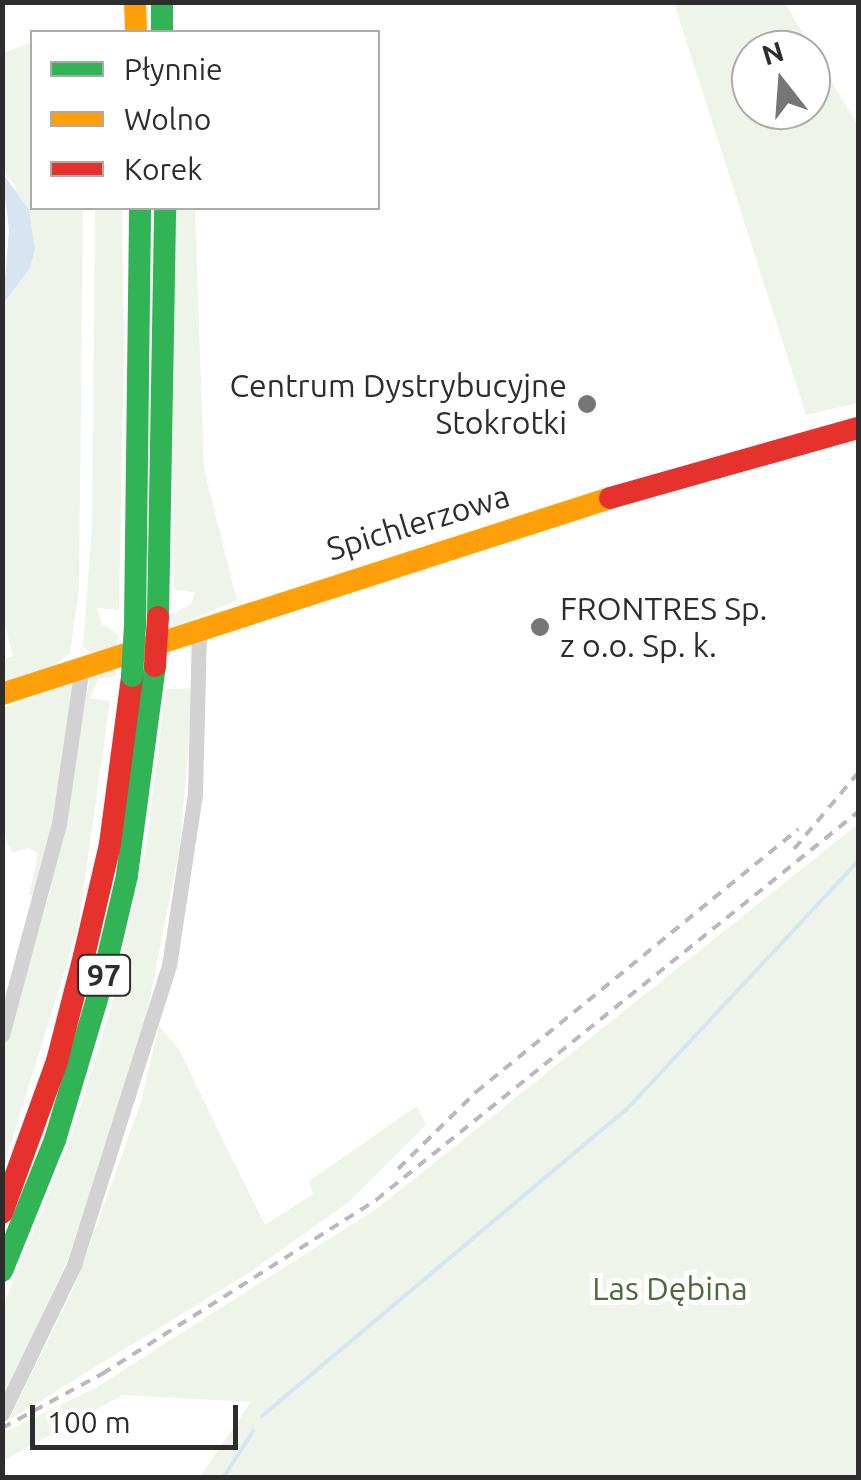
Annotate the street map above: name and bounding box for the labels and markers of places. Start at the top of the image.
place label: Centrum Dystrybucyjne Stokrotki [229,367,567,442]
marker: Centrum Dystrybucyjne Stokrotki [576,393,598,415]
place label: FRONTRES Sp. z o.o. Sp. k. [560,590,767,665]
marker: FRONTRES Sp. z o.o. Sp. k. [529,616,551,638]

